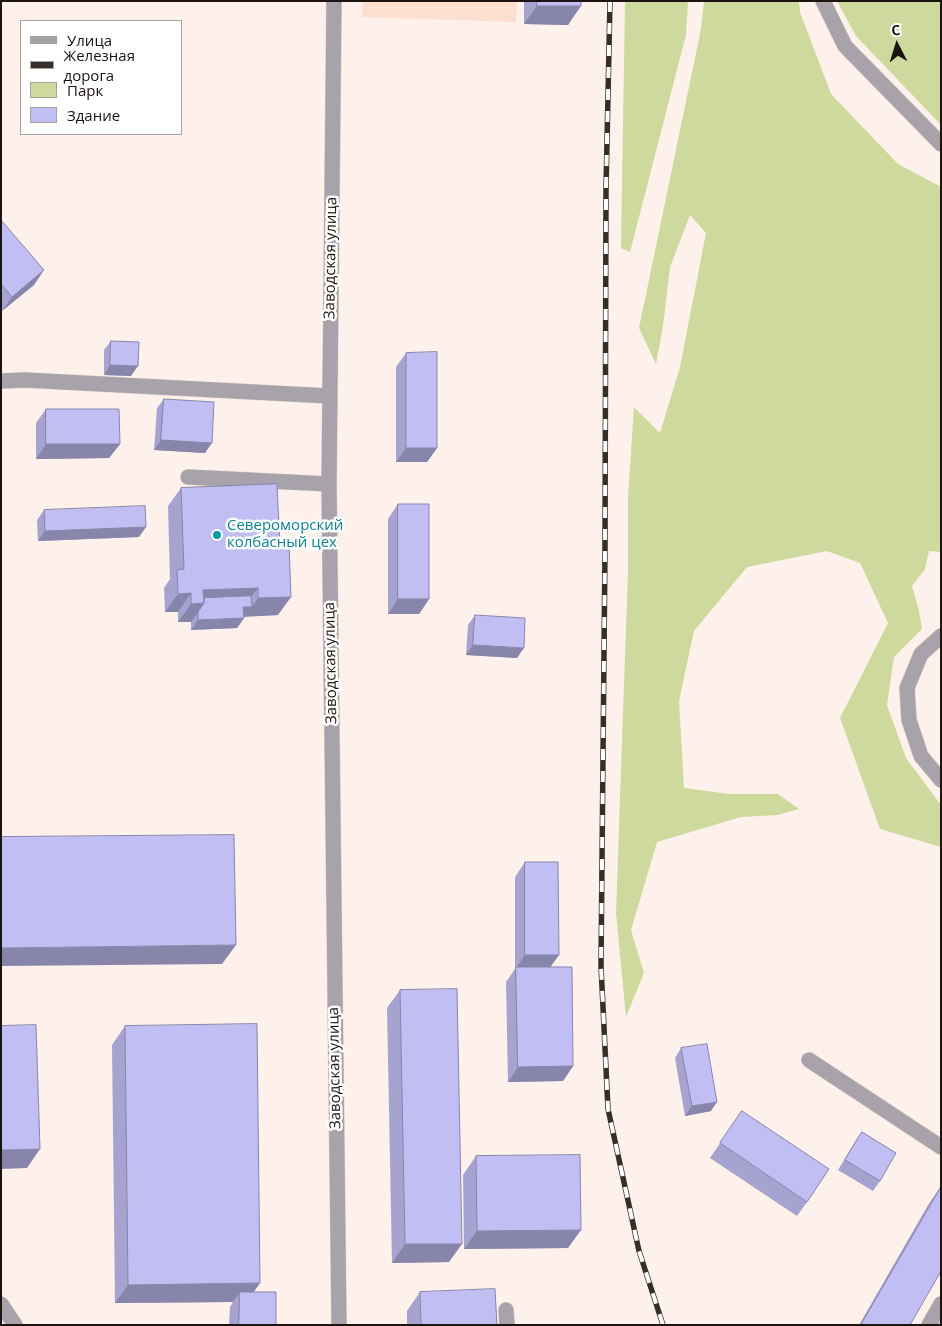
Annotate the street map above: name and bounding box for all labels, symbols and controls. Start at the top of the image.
legend [20,20,182,135]
north arrow [872,20,922,70]
text: С [890,20,901,39]
text: Улица [67,30,112,50]
text: Железная дорога [64,45,135,85]
text: Парк [67,80,103,100]
text: Здание [67,105,120,125]
street label: Заводская улица [321,197,341,319]
place label: Североморский колбасный цех [227,517,343,552]
marker: Североморский колбасный цех [211,529,223,541]
street label: Заводская улица [321,602,341,724]
street label: Заводская улица [325,1007,345,1129]

